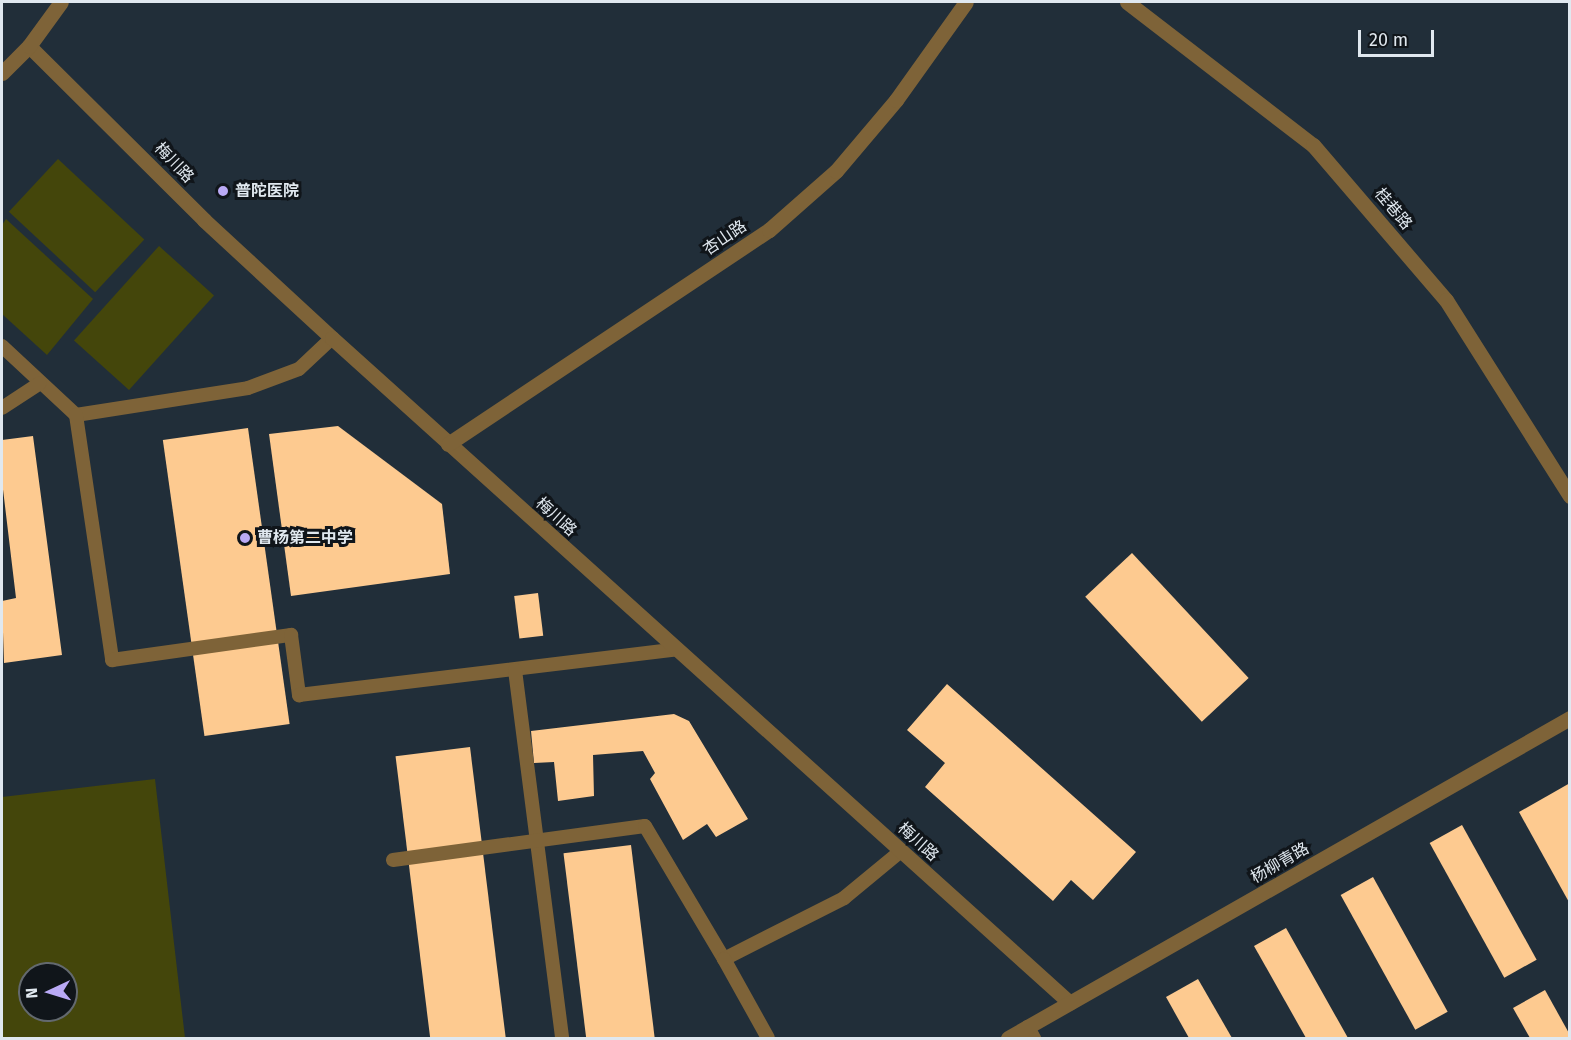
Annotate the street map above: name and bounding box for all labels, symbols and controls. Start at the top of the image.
scale bar [1361,18,1438,56]
text: 20 m [1369,29,1408,51]
street label: 梅川路 [150,139,198,187]
place label: 普陀医院 [235,181,299,201]
marker: 普陀医院 [216,184,230,198]
street label: 桂巷路 [1370,184,1416,234]
street label: 杏山路 [700,217,750,259]
street label: 梅川路 [532,494,580,540]
place label: 曹杨第二中学 [257,528,353,548]
marker: 曹杨第二中学 [238,531,252,545]
street label: 梅川路 [894,819,942,865]
street label: 杨柳青路 [1247,839,1313,887]
north arrow [18,962,78,1022]
text: N [22,987,41,999]

